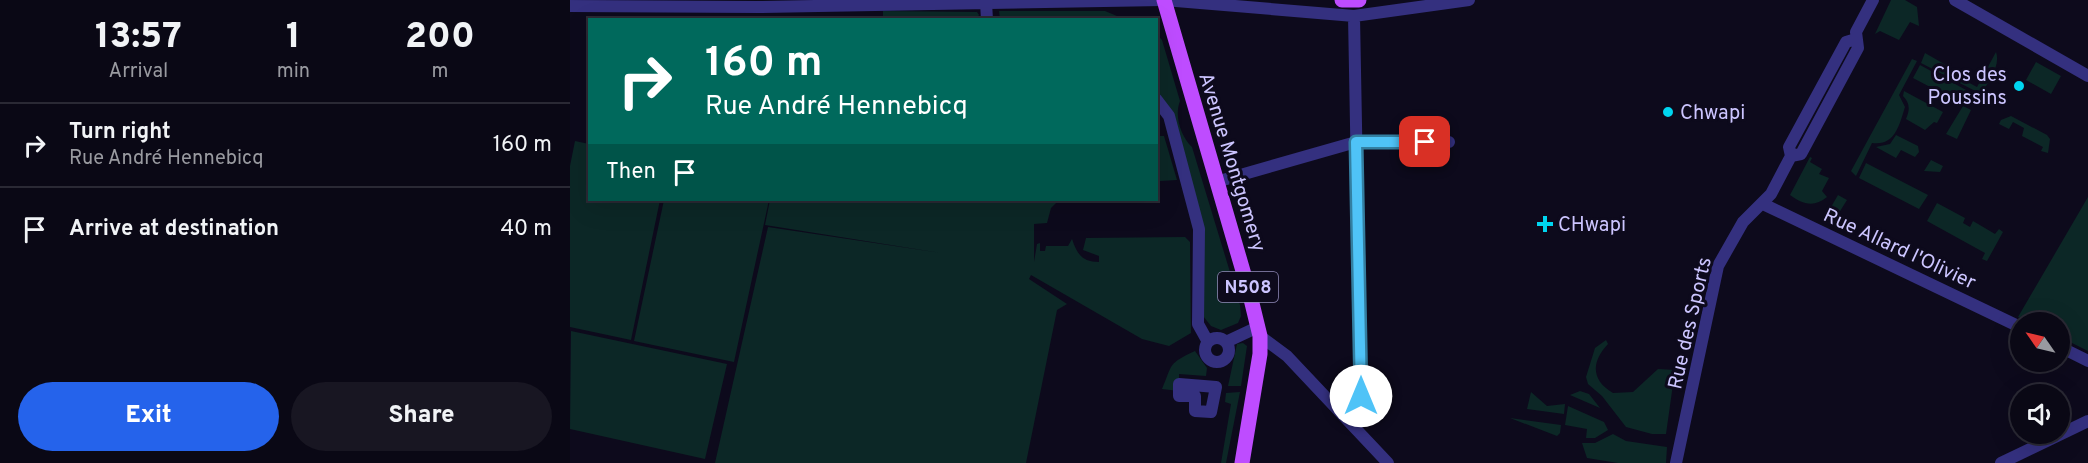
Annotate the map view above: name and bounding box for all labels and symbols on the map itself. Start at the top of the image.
place label: Clos des Poussins [1927,63,2007,112]
street label: Avenue Montgomery [1191,70,1271,255]
marker: Clos des Poussins [2012,79,2026,93]
place label: Chwapi [1680,101,1745,127]
marker: Chwapi [1661,105,1675,119]
pin [1399,116,1450,167]
street label: Rue Allard l'Olivier [1819,203,1980,297]
place label: CHwapi [1558,213,1626,239]
marker: CHwapi [1536,215,1554,233]
street label: Rue des Sports [1663,255,1719,392]
road number: N508 [1218,272,1278,302]
north arrow [2010,312,2070,372]
position arrow [1329,364,1393,428]

